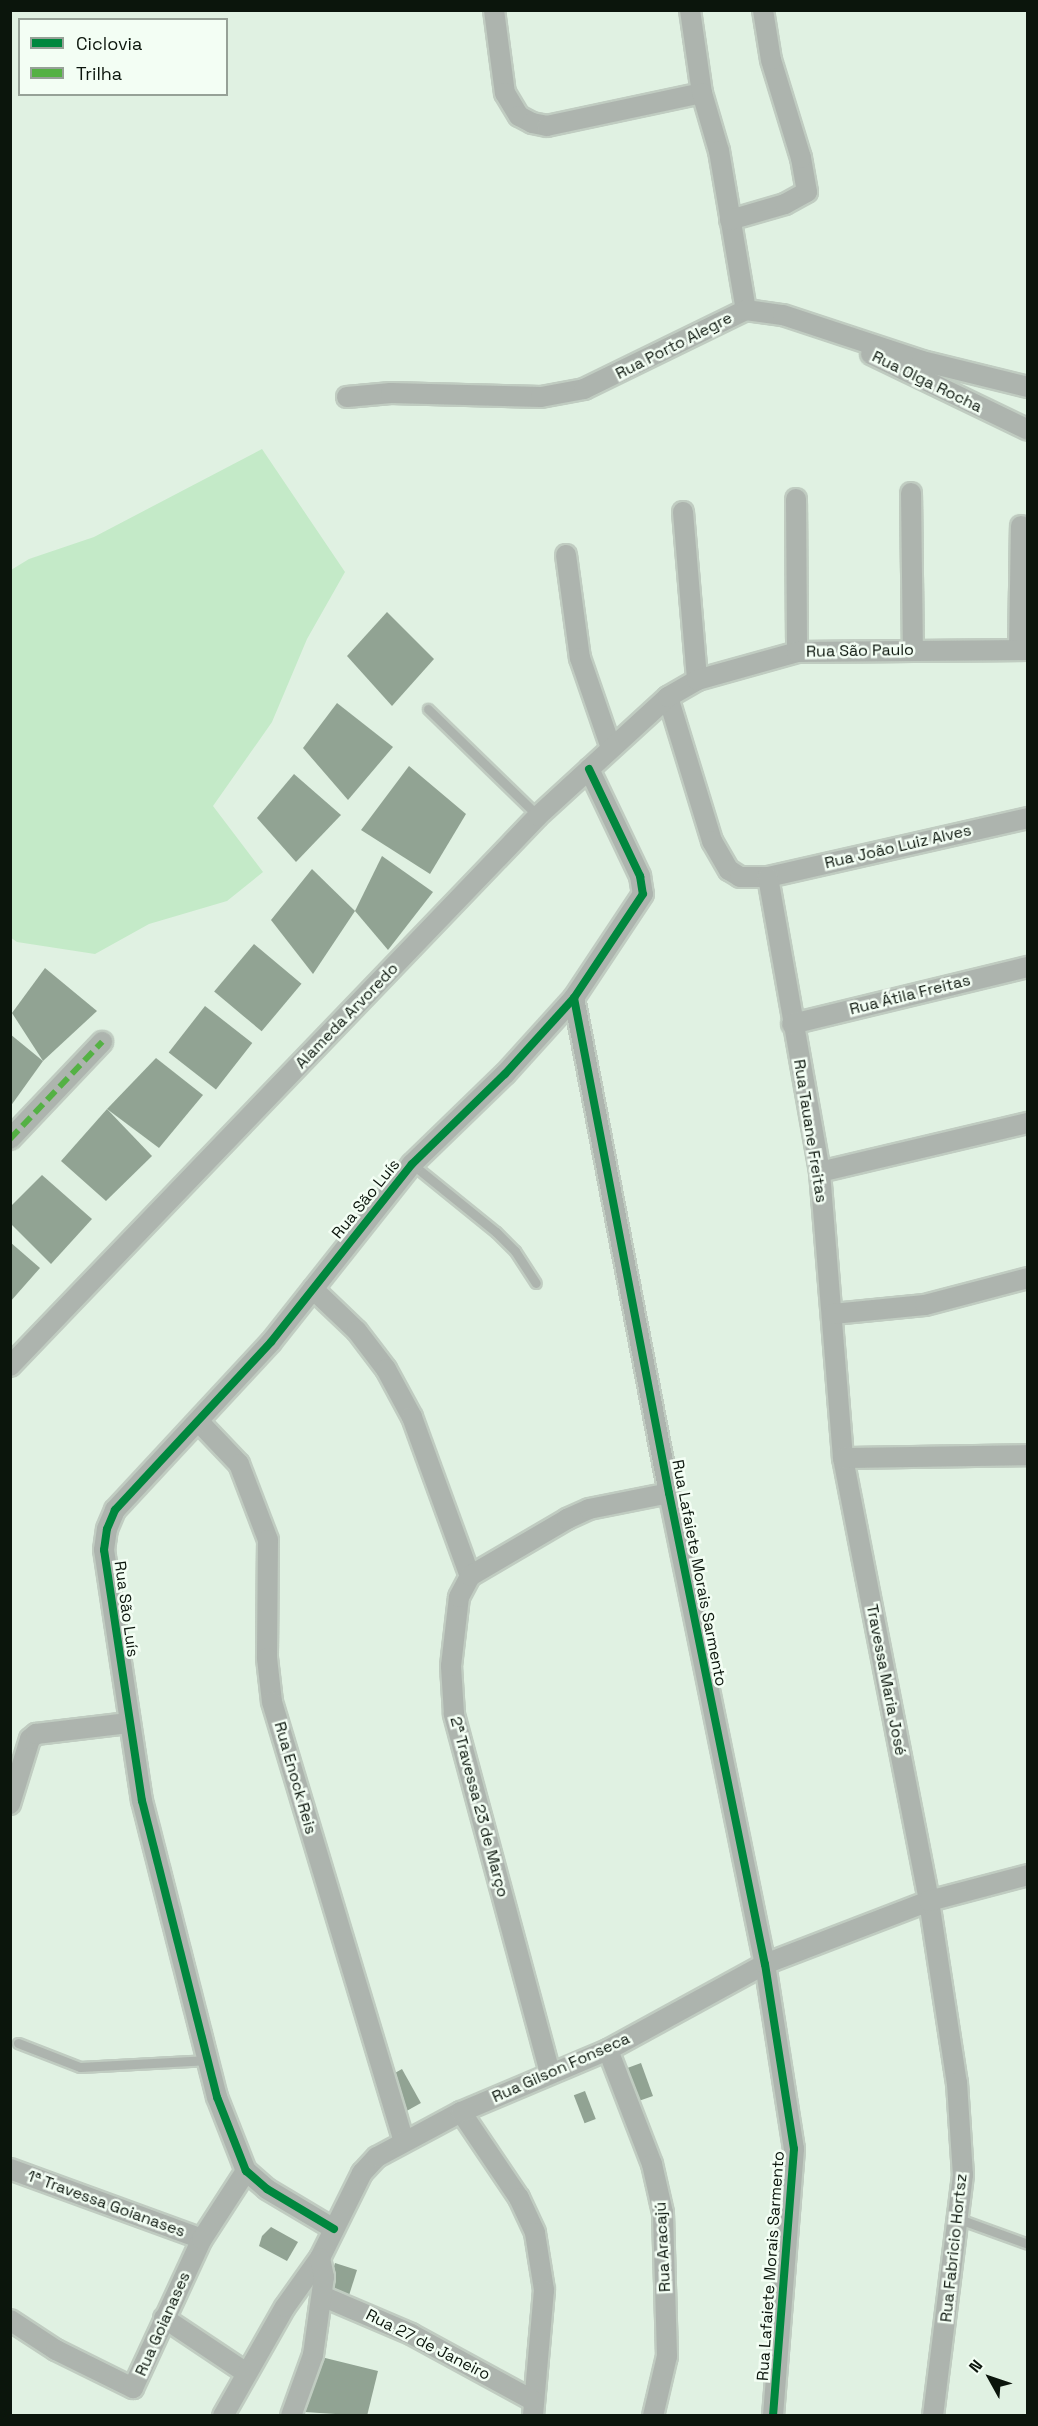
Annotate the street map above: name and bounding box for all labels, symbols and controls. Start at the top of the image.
legend [18,18,228,96]
text: Ciclovia [76,32,142,55]
text: Trilha [76,62,122,85]
street label: Rua Porto Alegre [612,308,736,384]
street label: Rua Olga Rocha [869,347,985,417]
street label: Rua São Paulo [806,640,914,662]
street label: Rua João Luiz Alves [823,821,973,873]
street label: Alameda Arvoredo [292,959,402,1073]
street label: Rua Átila Freitas [847,971,973,1019]
street label: Rua Tauane Freitas [789,1058,831,1204]
street label: Rua São Luís [328,1155,404,1243]
street label: Rua Lafaiete Morais Sarmento [668,1458,730,1688]
street label: Rua São Luís [110,1560,142,1658]
street label: Travessa Maria José [862,1603,910,1757]
street label: 2ª Travessa 23 de Março [446,1714,512,1900]
street label: Rua Enock Reis [270,1720,320,1836]
street label: Rua Gilson Fonseca [489,2029,633,2107]
street label: Rua Lafaiete Morais Sarmento [753,2150,789,2382]
street label: 1ª Travessa Goianases [24,2166,188,2242]
street label: Rua Fabricio Hortsz [937,2173,971,2323]
street label: Rua Aracajú [651,2201,675,2293]
street label: Rua Goianases [131,2269,195,2379]
street label: Rua 27 de Janeiro [363,2305,493,2385]
north arrow [960,2348,1020,2408]
text: N [964,2355,987,2377]

